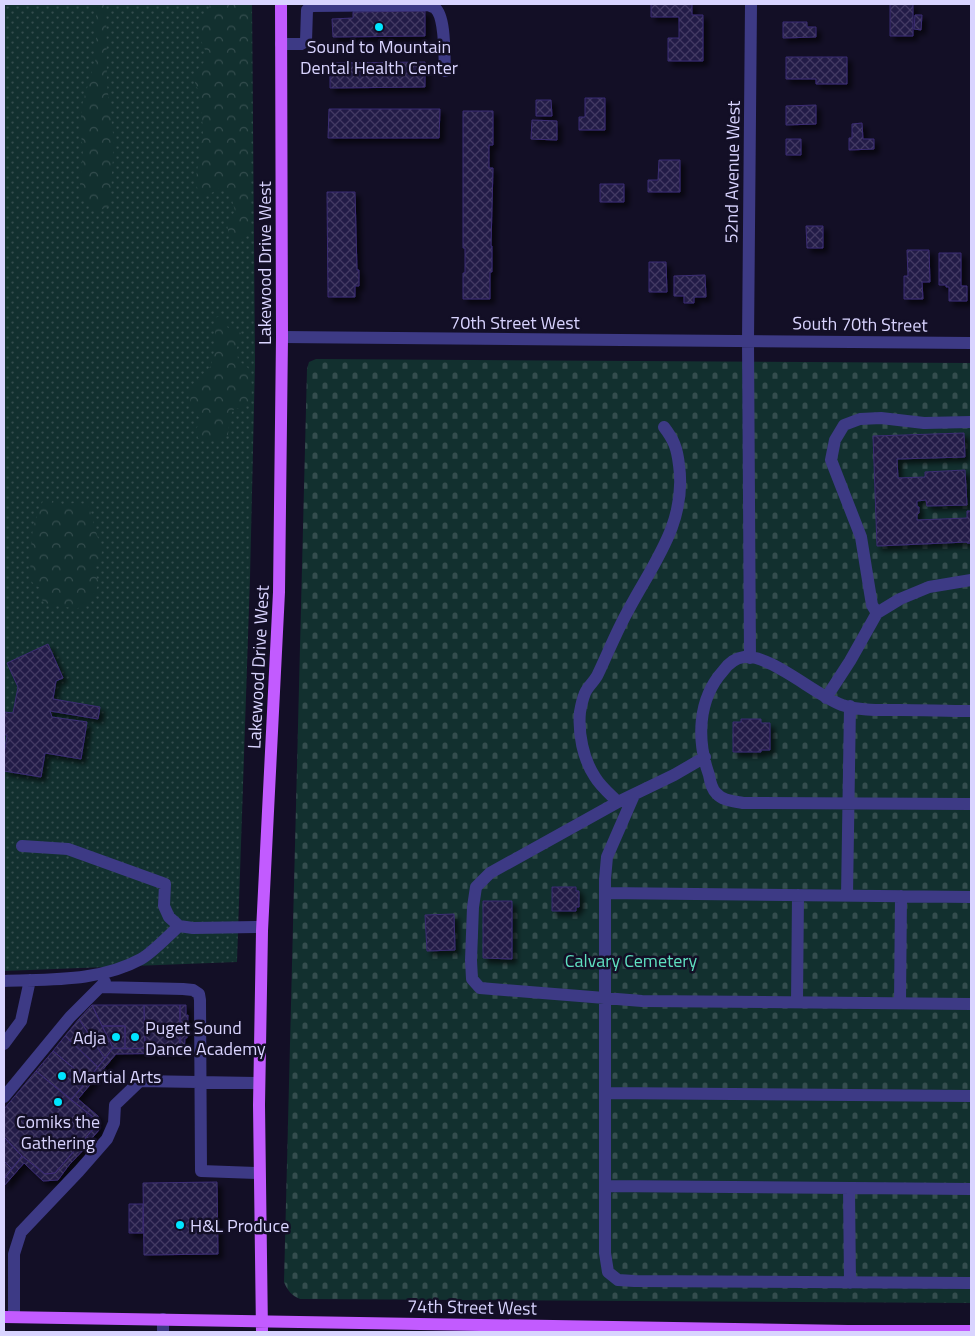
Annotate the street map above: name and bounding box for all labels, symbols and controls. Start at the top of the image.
marker: Sound to Mountain Dental Health Center [373,21,385,33]
place label: Sound to Mountain Dental Health Center [300,33,458,81]
street label: 52nd Avenue West [717,100,747,244]
street label: Lakewood Drive West [251,180,278,345]
street label: 70th Street West [450,309,581,336]
street label: South 70th Street [792,309,929,339]
street label: Lakewood Drive West [240,584,276,750]
park label: Calvary Cemetery [565,947,698,974]
place label: Puget Sound Dance Academy [145,1014,266,1062]
place label: Adja [73,1024,106,1051]
marker: Adja [110,1031,122,1043]
marker: Puget Sound Dance Academy [129,1031,141,1043]
place label: Martial Arts [72,1063,161,1090]
marker: Martial Arts [56,1070,68,1082]
marker: Comiks the Gathering [52,1096,64,1108]
place label: Comiks the Gathering [16,1108,100,1156]
place label: H&L Produce [190,1212,289,1239]
marker: H&L Produce [174,1219,186,1231]
street label: 74th Street West [407,1292,538,1322]

